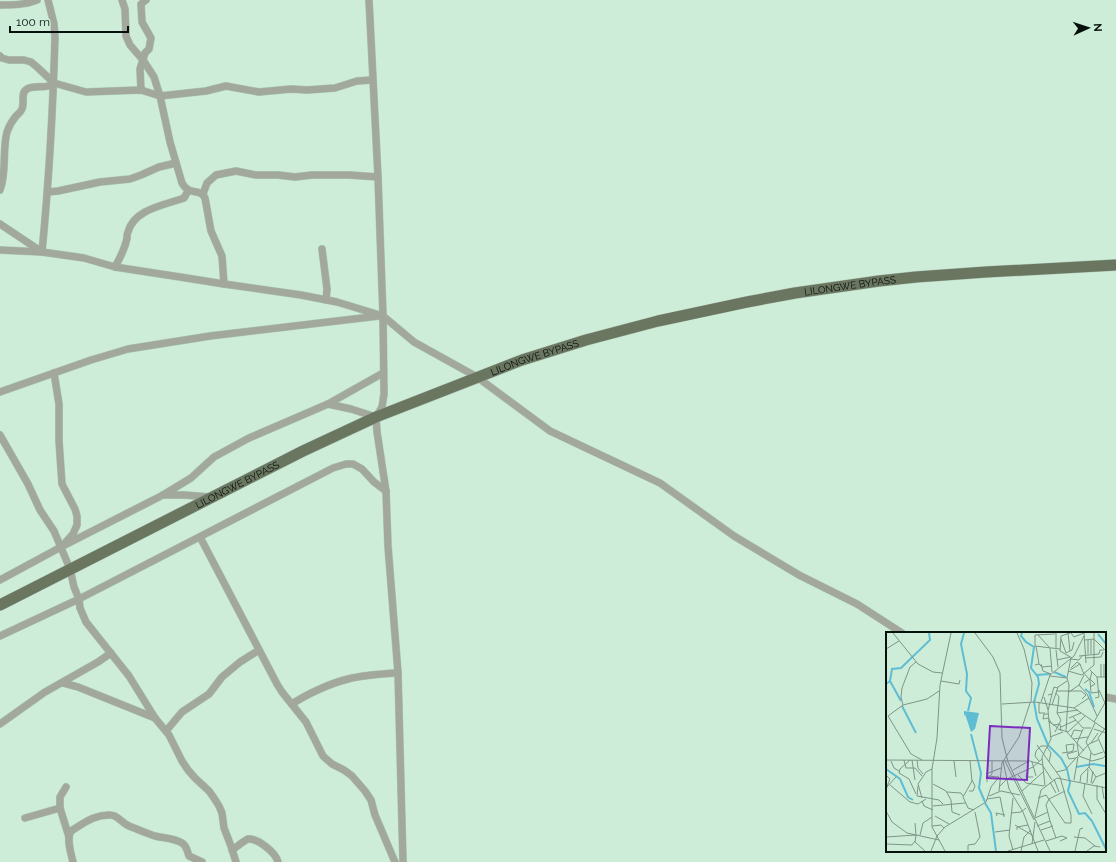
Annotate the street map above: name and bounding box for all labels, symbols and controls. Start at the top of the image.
scale bar [10,8,128,34]
north arrow [1068,8,1108,48]
text: 100 m [16,15,50,29]
text: N [1091,23,1104,32]
street label: LILONGWE BYPASS [803,274,896,297]
street label: LILONGWE BYPASS [489,337,580,377]
street label: LILONGWE BYPASS [193,459,281,510]
inset map [886,632,1106,852]

